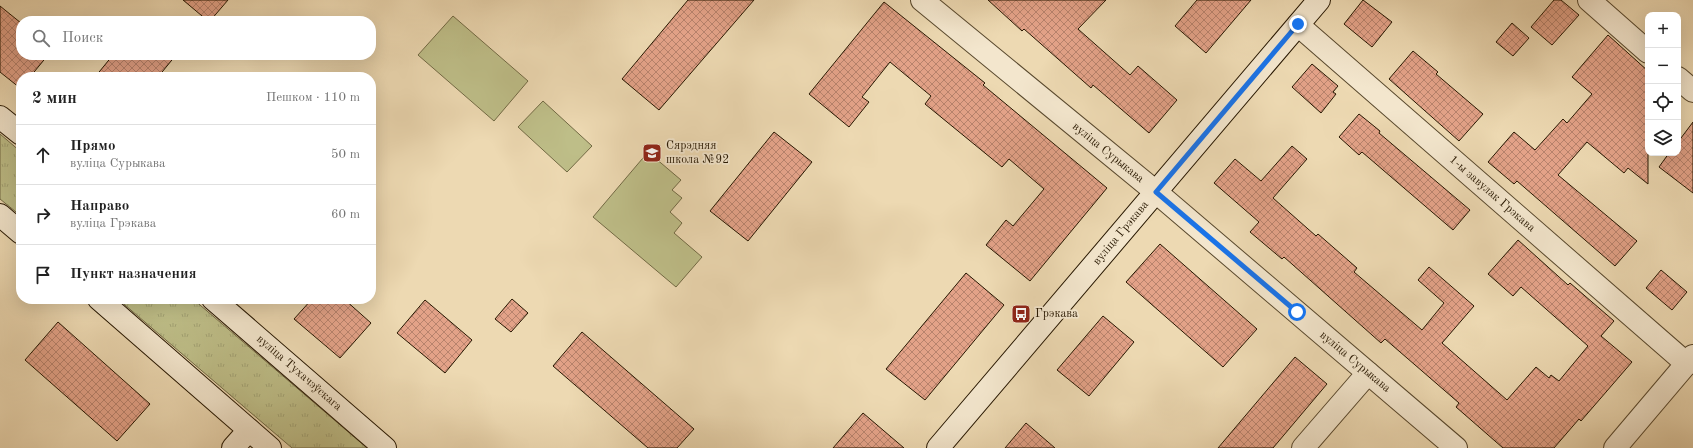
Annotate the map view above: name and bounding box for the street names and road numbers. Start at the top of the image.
street label: вуліца Сурыкава [1070,120,1147,185]
street label: 1-ы завулак Грэкава [1447,153,1537,235]
street label: вуліца Грэкава [1090,198,1151,267]
street label: вуліца Сурыкава [1317,328,1393,395]
street label: вуліца Тухачэўскага [254,332,345,413]

